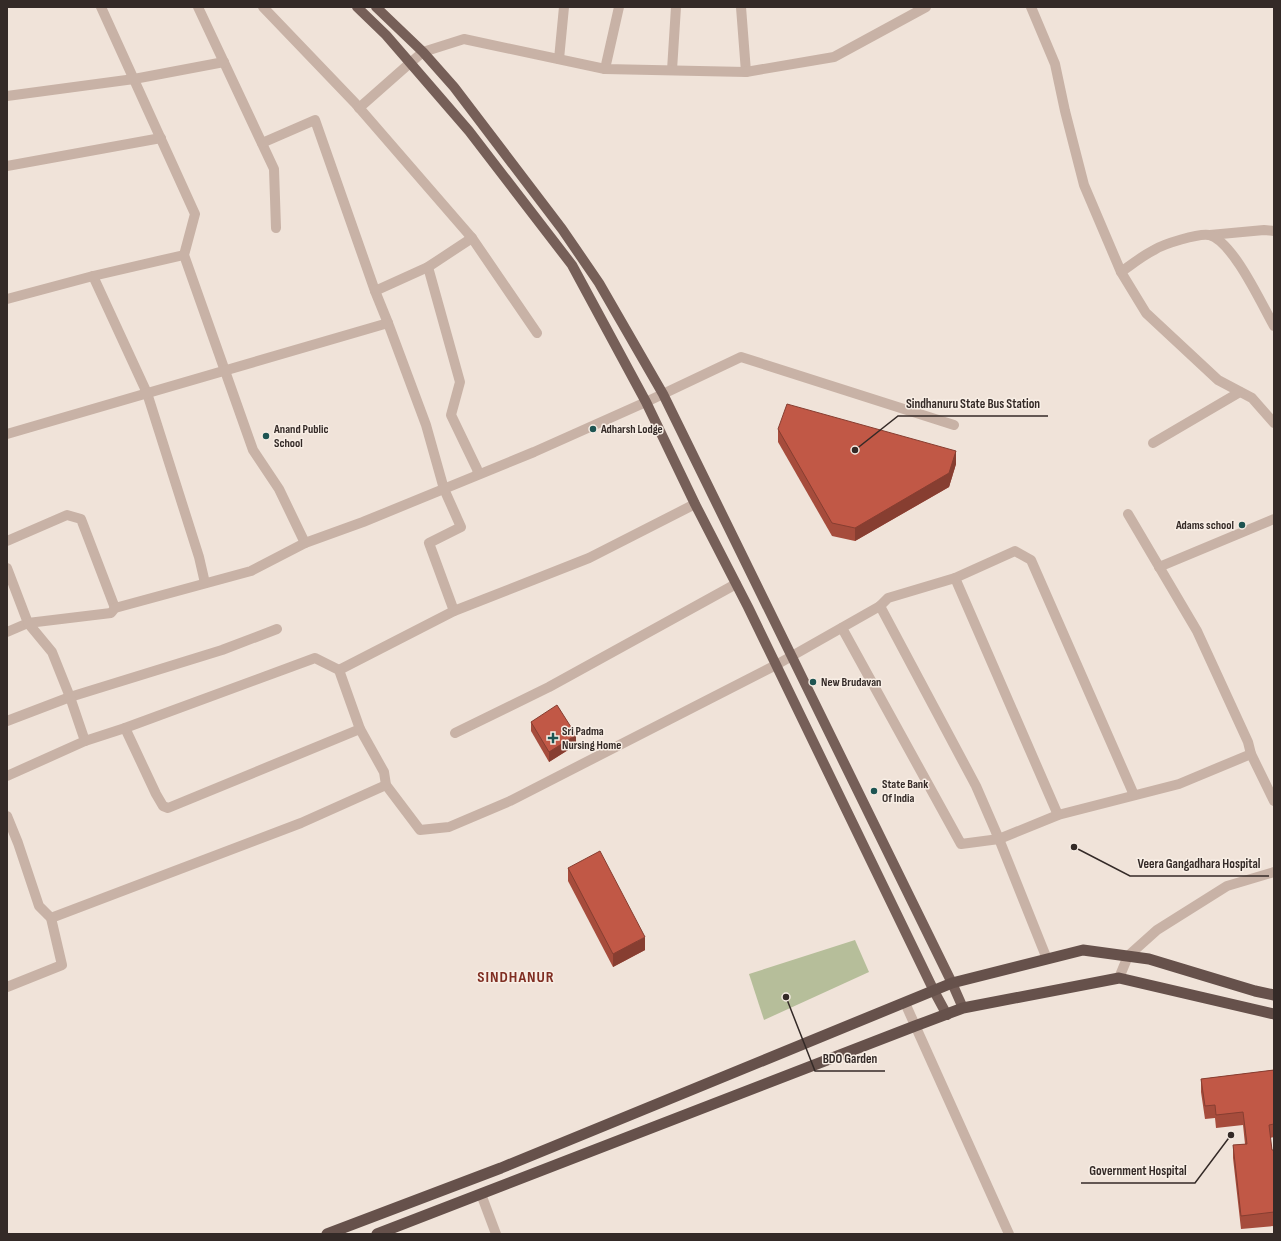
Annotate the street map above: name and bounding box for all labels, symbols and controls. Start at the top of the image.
callout: Sindhanuru State Bus Station [898,391,1048,416]
text: Sindhanuru State Bus Station [906,396,1040,412]
place label: Anand Public School [273,422,329,451]
place label: Adharsh Lodge [600,422,663,437]
marker: Adharsh Lodge [588,424,598,434]
marker: Anand Public School [261,431,271,441]
place label: Adams school [1175,518,1234,533]
marker: Adams school [1237,520,1247,530]
place label: New Brudavan [821,675,881,690]
marker: New Brudavan [808,677,818,687]
place label: Sri Padma Nursing Home [562,724,621,753]
marker: Sri Padma Nursing Home [547,732,559,744]
place label: State Bank Of India [882,777,928,806]
marker: State Bank Of India [869,786,879,796]
callout: Veera Gangadhara Hospital [1130,851,1269,876]
text: Veera Gangadhara Hospital [1138,856,1261,872]
district label: SINDHANUR [477,968,555,987]
callout: BDO Garden [815,1046,885,1071]
text: BDO Garden [823,1051,878,1067]
callout: Government Hospital [1081,1158,1195,1183]
text: Government Hospital [1089,1163,1187,1179]

